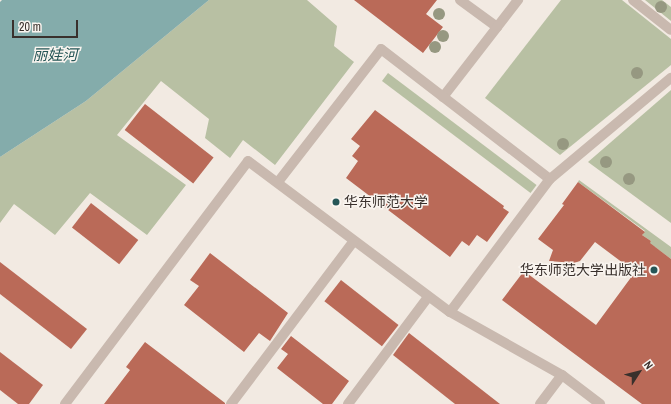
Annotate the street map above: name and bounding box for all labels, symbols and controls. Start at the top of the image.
scale bar [14,12,80,38]
text: 20 m [19,19,41,35]
water label: 丽娃河 [33,46,77,64]
place label: 华东师范大学 [344,194,428,210]
marker: 华东师范大学 [331,197,341,207]
place label: 华东师范大学出版社 [520,262,646,278]
marker: 华东师范大学出版社 [649,265,659,275]
north arrow [619,352,659,392]
text: N [641,358,656,372]

